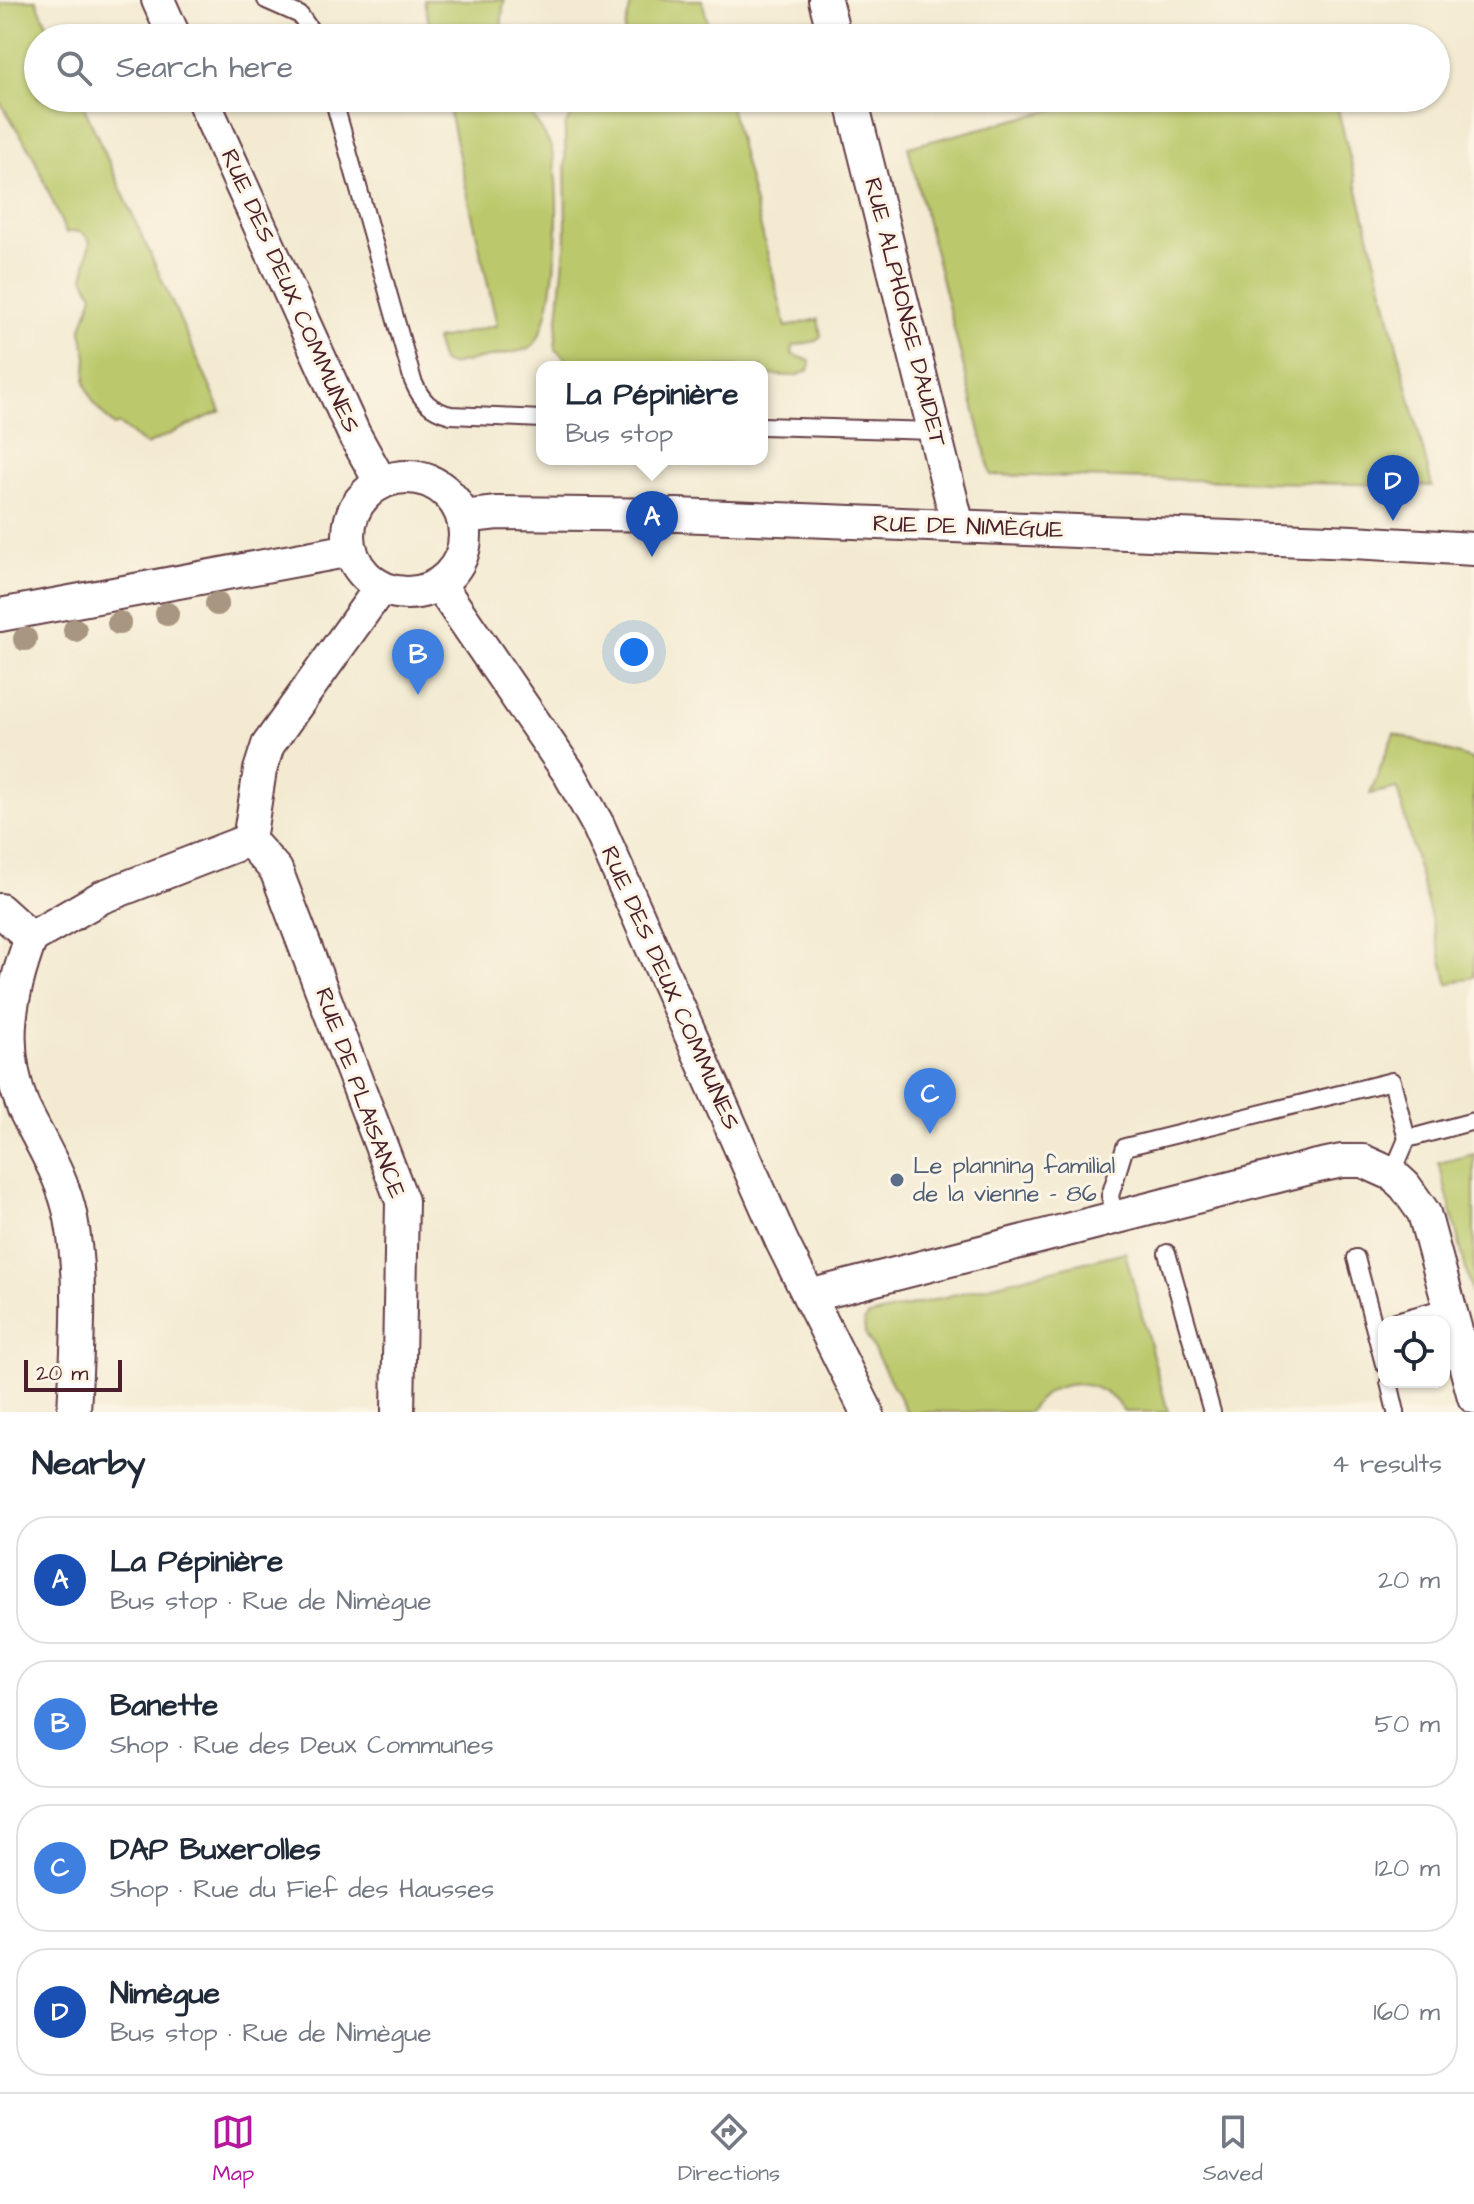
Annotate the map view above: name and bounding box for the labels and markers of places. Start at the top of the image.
pin: D [1367,455,1419,521]
pin: A [626,491,678,557]
pin: B [392,629,444,695]
pin: C [904,1068,956,1134]
place label: Le planning familial de la vienne - 86 [913,1149,1115,1211]
marker: Le planning familial de la vienne - 86 [888,1171,906,1189]

